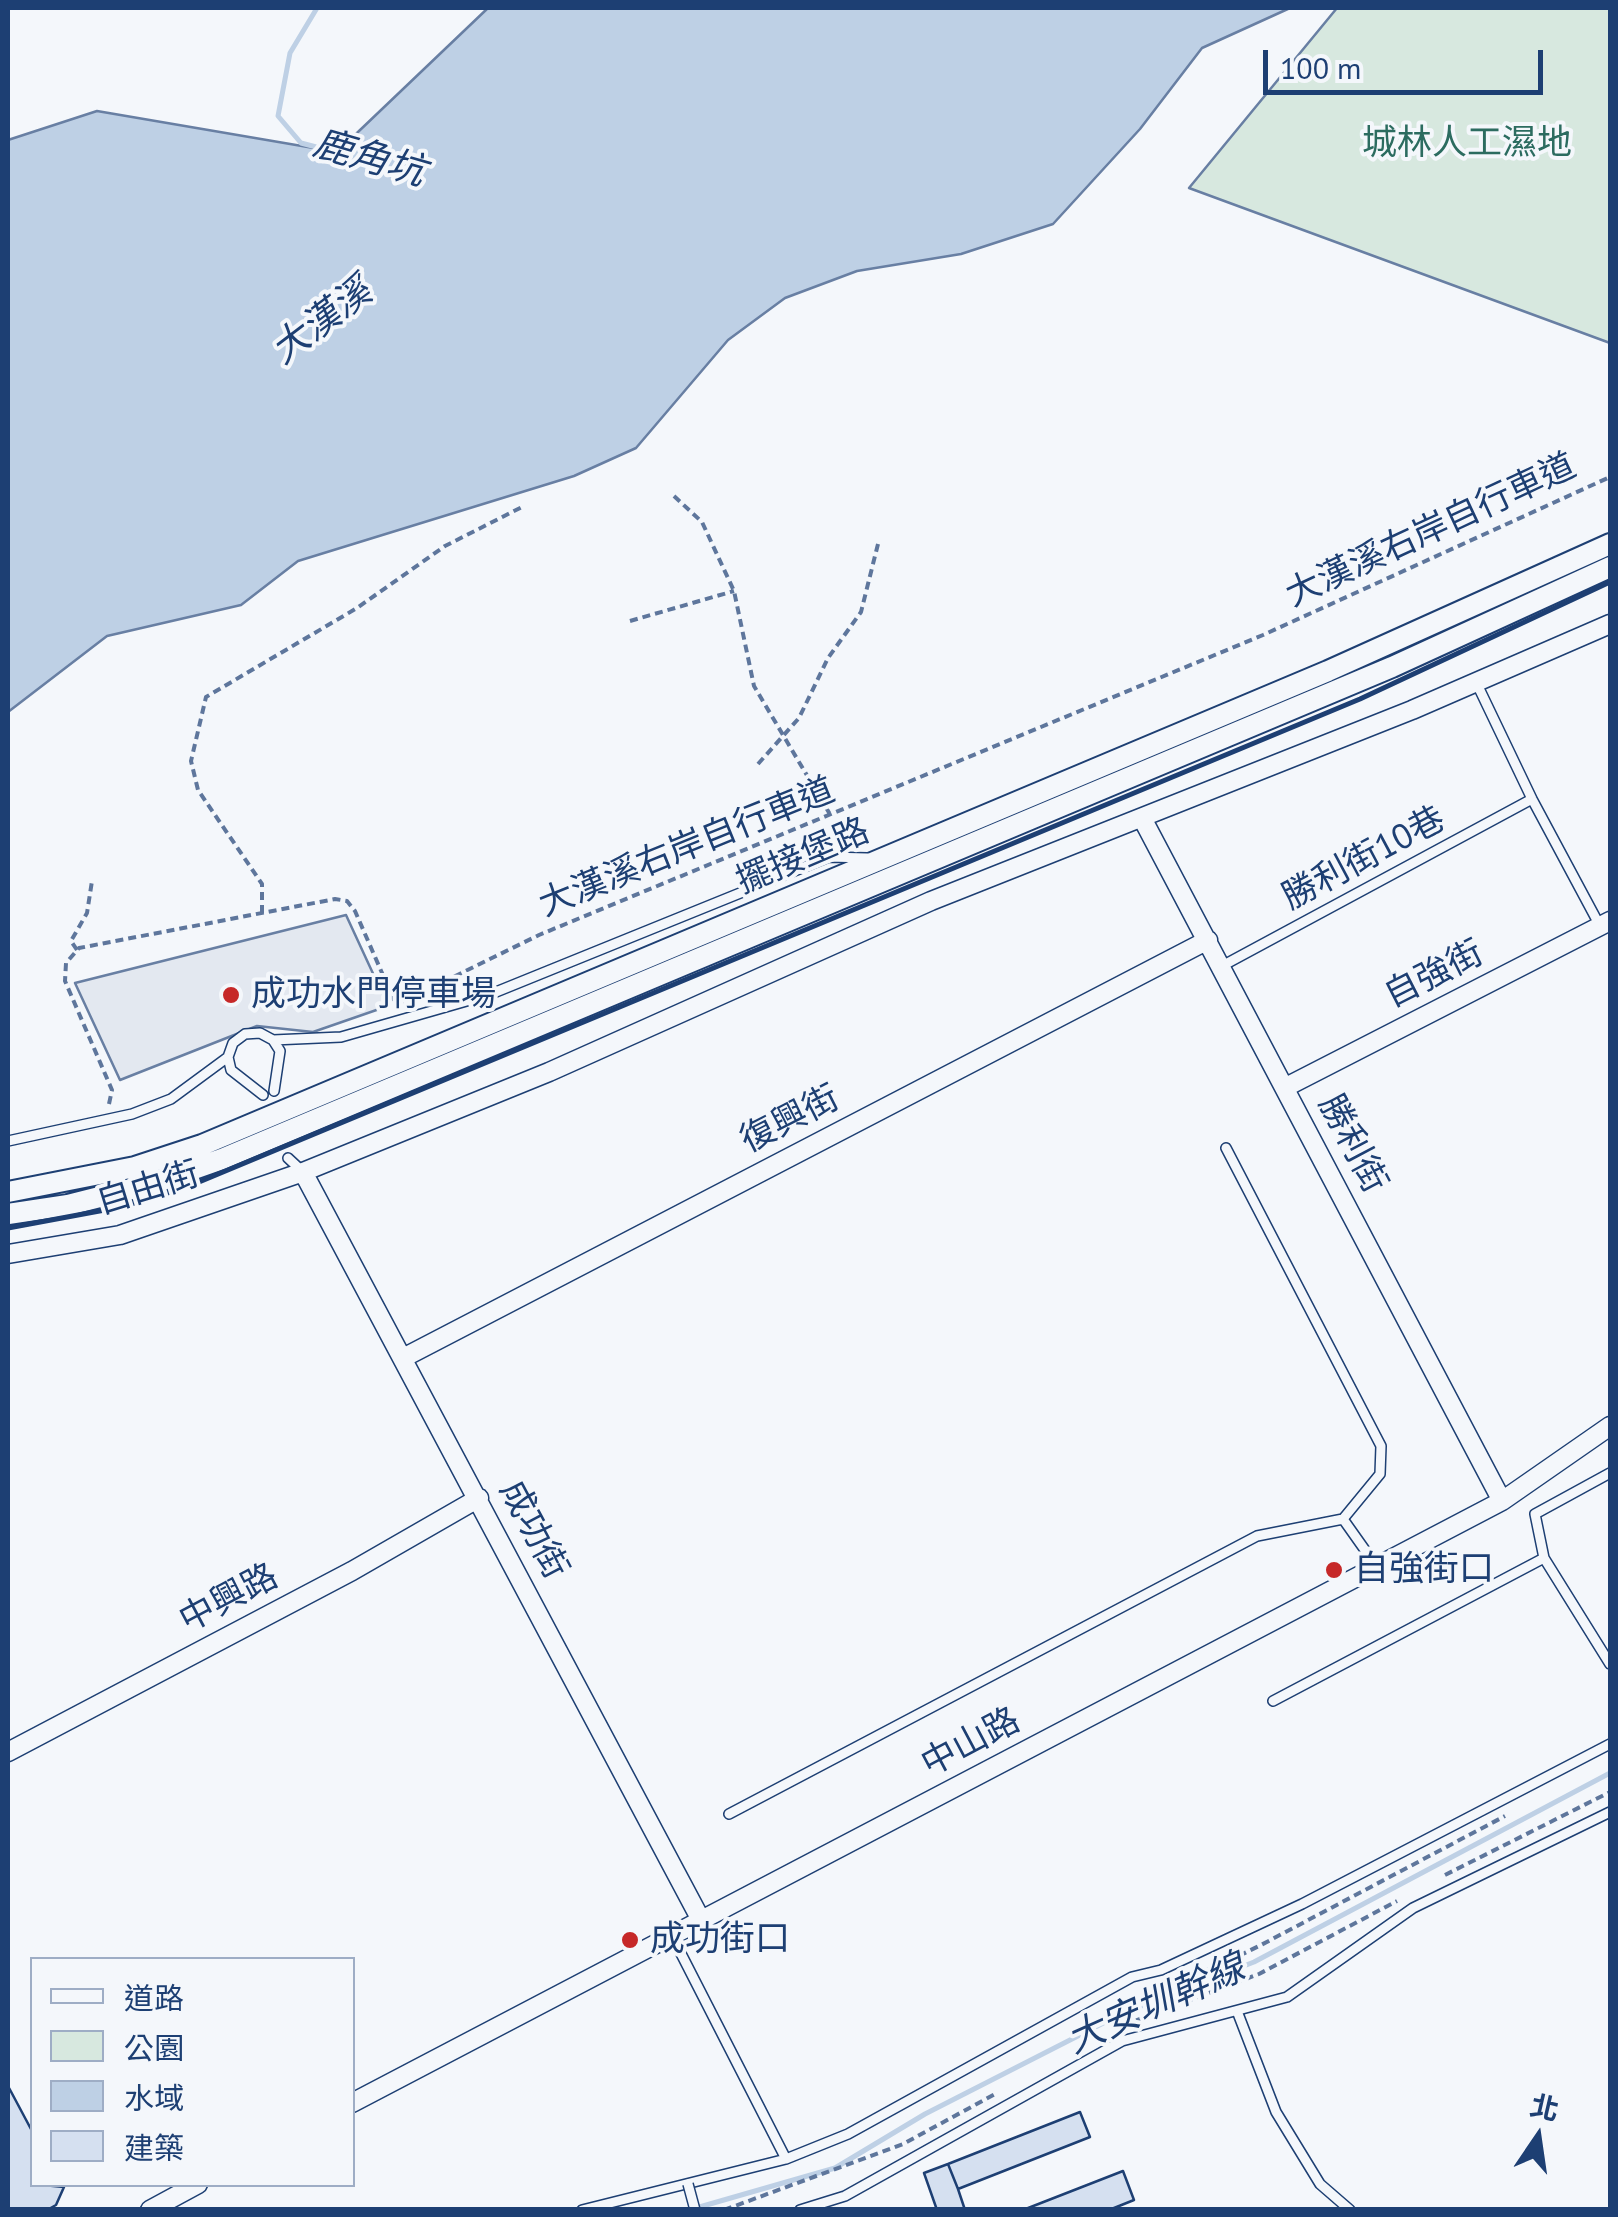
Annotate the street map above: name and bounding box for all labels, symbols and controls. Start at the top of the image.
scale bar [1268,30,1548,92]
text: 100 m [1280,48,1361,87]
water label: 鹿角坑 [308,121,430,197]
park label: 城林人工濕地 [1362,123,1572,165]
water label: 大漢溪 [263,269,381,375]
street label: 大漢溪右岸自行車道 [1279,445,1583,617]
street label: 大漢溪右岸自行車道 [533,770,841,926]
street label: 勝利街10巷 [1275,799,1453,919]
street label: 擺接堡路 [730,810,876,904]
street label: 自強街 [1378,932,1490,1018]
place label: 成功水門停車場 [251,974,496,1016]
marker: 成功水門停車場 [220,984,242,1006]
street label: 復興街 [734,1077,846,1163]
street label: 勝利街 [1309,1088,1395,1200]
street label: 自由街 [92,1154,204,1224]
street label: 成功街 [490,1474,576,1586]
place label: 自強街口 [1354,1549,1494,1591]
street label: 中興路 [173,1556,285,1642]
marker: 自強街口 [1323,1559,1345,1581]
street label: 中山路 [915,1700,1027,1786]
place label: 成功街口 [650,1919,790,1961]
marker: 成功街口 [619,1929,641,1951]
water label: 大安圳幹線 [1060,1946,1252,2064]
legend [30,1957,355,2187]
text: 道路 [124,1978,184,2017]
text: 公園 [124,2028,184,2067]
text: 水域 [124,2078,184,2117]
text: 北 [1527,2086,1563,2128]
north arrow [1488,2087,1588,2187]
text: 建築 [124,2128,184,2167]

